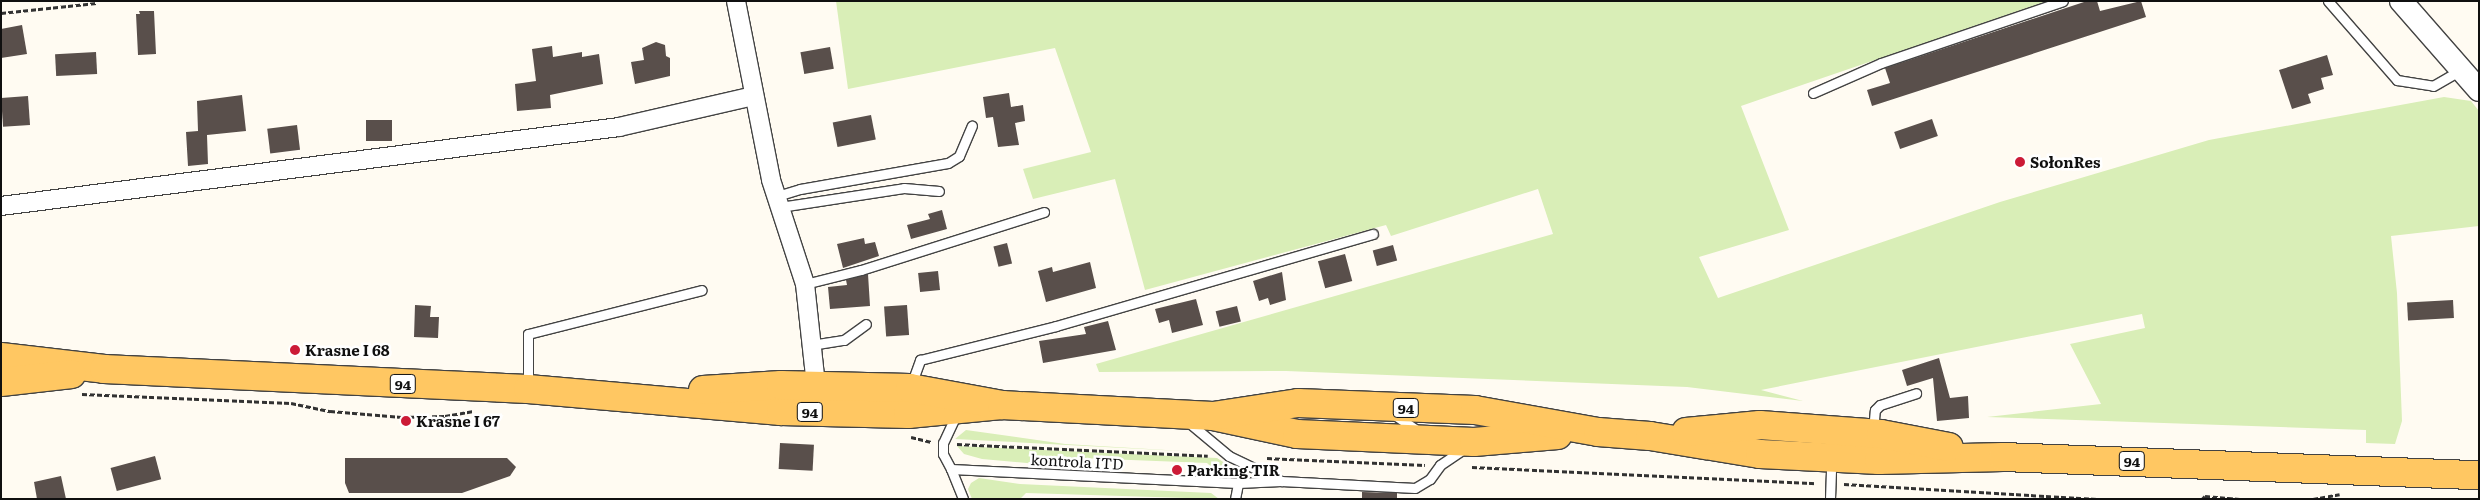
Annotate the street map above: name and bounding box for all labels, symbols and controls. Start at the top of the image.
place label: SołonRes [2030,153,2100,171]
marker: SołonRes [2014,156,2026,168]
place label: Krasne I 68 [305,341,390,359]
marker: Krasne I 68 [289,344,301,356]
road number: 94 [389,372,417,396]
road number: 94 [1392,396,1420,419]
road number: 94 [796,401,824,424]
place label: Krasne I 67 [416,412,500,430]
marker: Krasne I 67 [400,415,412,427]
street label: kontrola ITD [1030,450,1124,472]
road number: 94 [2118,450,2146,472]
place label: Parking TIR [1187,461,1280,479]
marker: Parking TIR [1171,464,1183,476]

